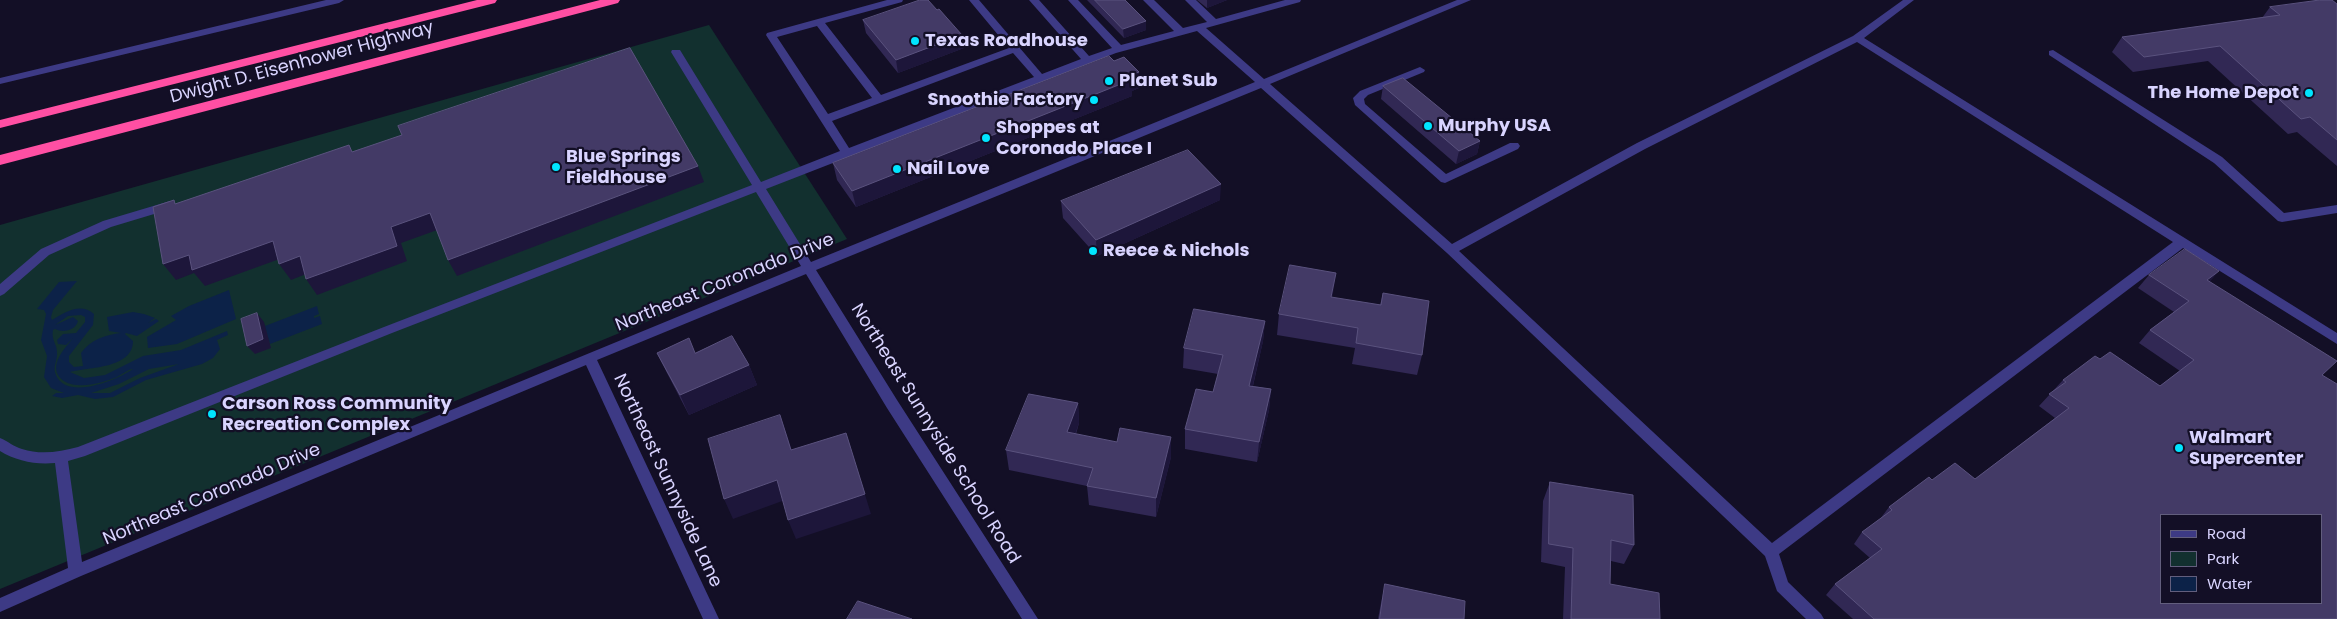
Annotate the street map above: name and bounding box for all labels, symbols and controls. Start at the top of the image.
street label: Dwight D. Eisenhower Highway [168,17,436,109]
place label: Texas Roadhouse [925,30,1088,52]
marker: Texas Roadhouse [909,35,921,47]
place label: Planet Sub [1119,70,1218,92]
marker: Planet Sub [1103,75,1115,87]
place label: The Home Depot [2148,82,2299,104]
marker: The Home Depot [2303,87,2315,99]
place label: Snoothie Factory [927,89,1084,111]
marker: Snoothie Factory [1088,94,1100,106]
place label: Murphy USA [1438,115,1551,137]
place label: Shoppes at Coronado Place I [996,117,1152,160]
marker: Murphy USA [1422,120,1434,132]
marker: Shoppes at Coronado Place I [980,132,992,144]
place label: Blue Springs Fieldhouse [566,146,681,188]
place label: Nail Love [907,158,990,180]
marker: Blue Springs Fieldhouse [550,161,562,173]
marker: Nail Love [891,163,903,175]
street label: Northeast Coronado Drive [612,229,838,337]
place label: Reece & Nichols [1103,240,1250,262]
marker: Reece & Nichols [1087,245,1099,257]
street label: Northeast Sunnyside School Road [846,300,1024,568]
street label: Northeast Sunnyside Lane [608,371,726,591]
place label: Carson Ross Community Recreation Complex [222,393,452,436]
marker: Carson Ross Community Recreation Complex [206,408,218,420]
place label: Walmart Supercenter [2189,427,2303,469]
street label: Northeast Coronado Drive [100,439,324,551]
marker: Walmart Supercenter [2173,442,2185,454]
legend [2160,514,2322,604]
text: Road [2207,523,2246,544]
text: Park [2207,548,2239,569]
text: Water [2207,573,2252,594]

